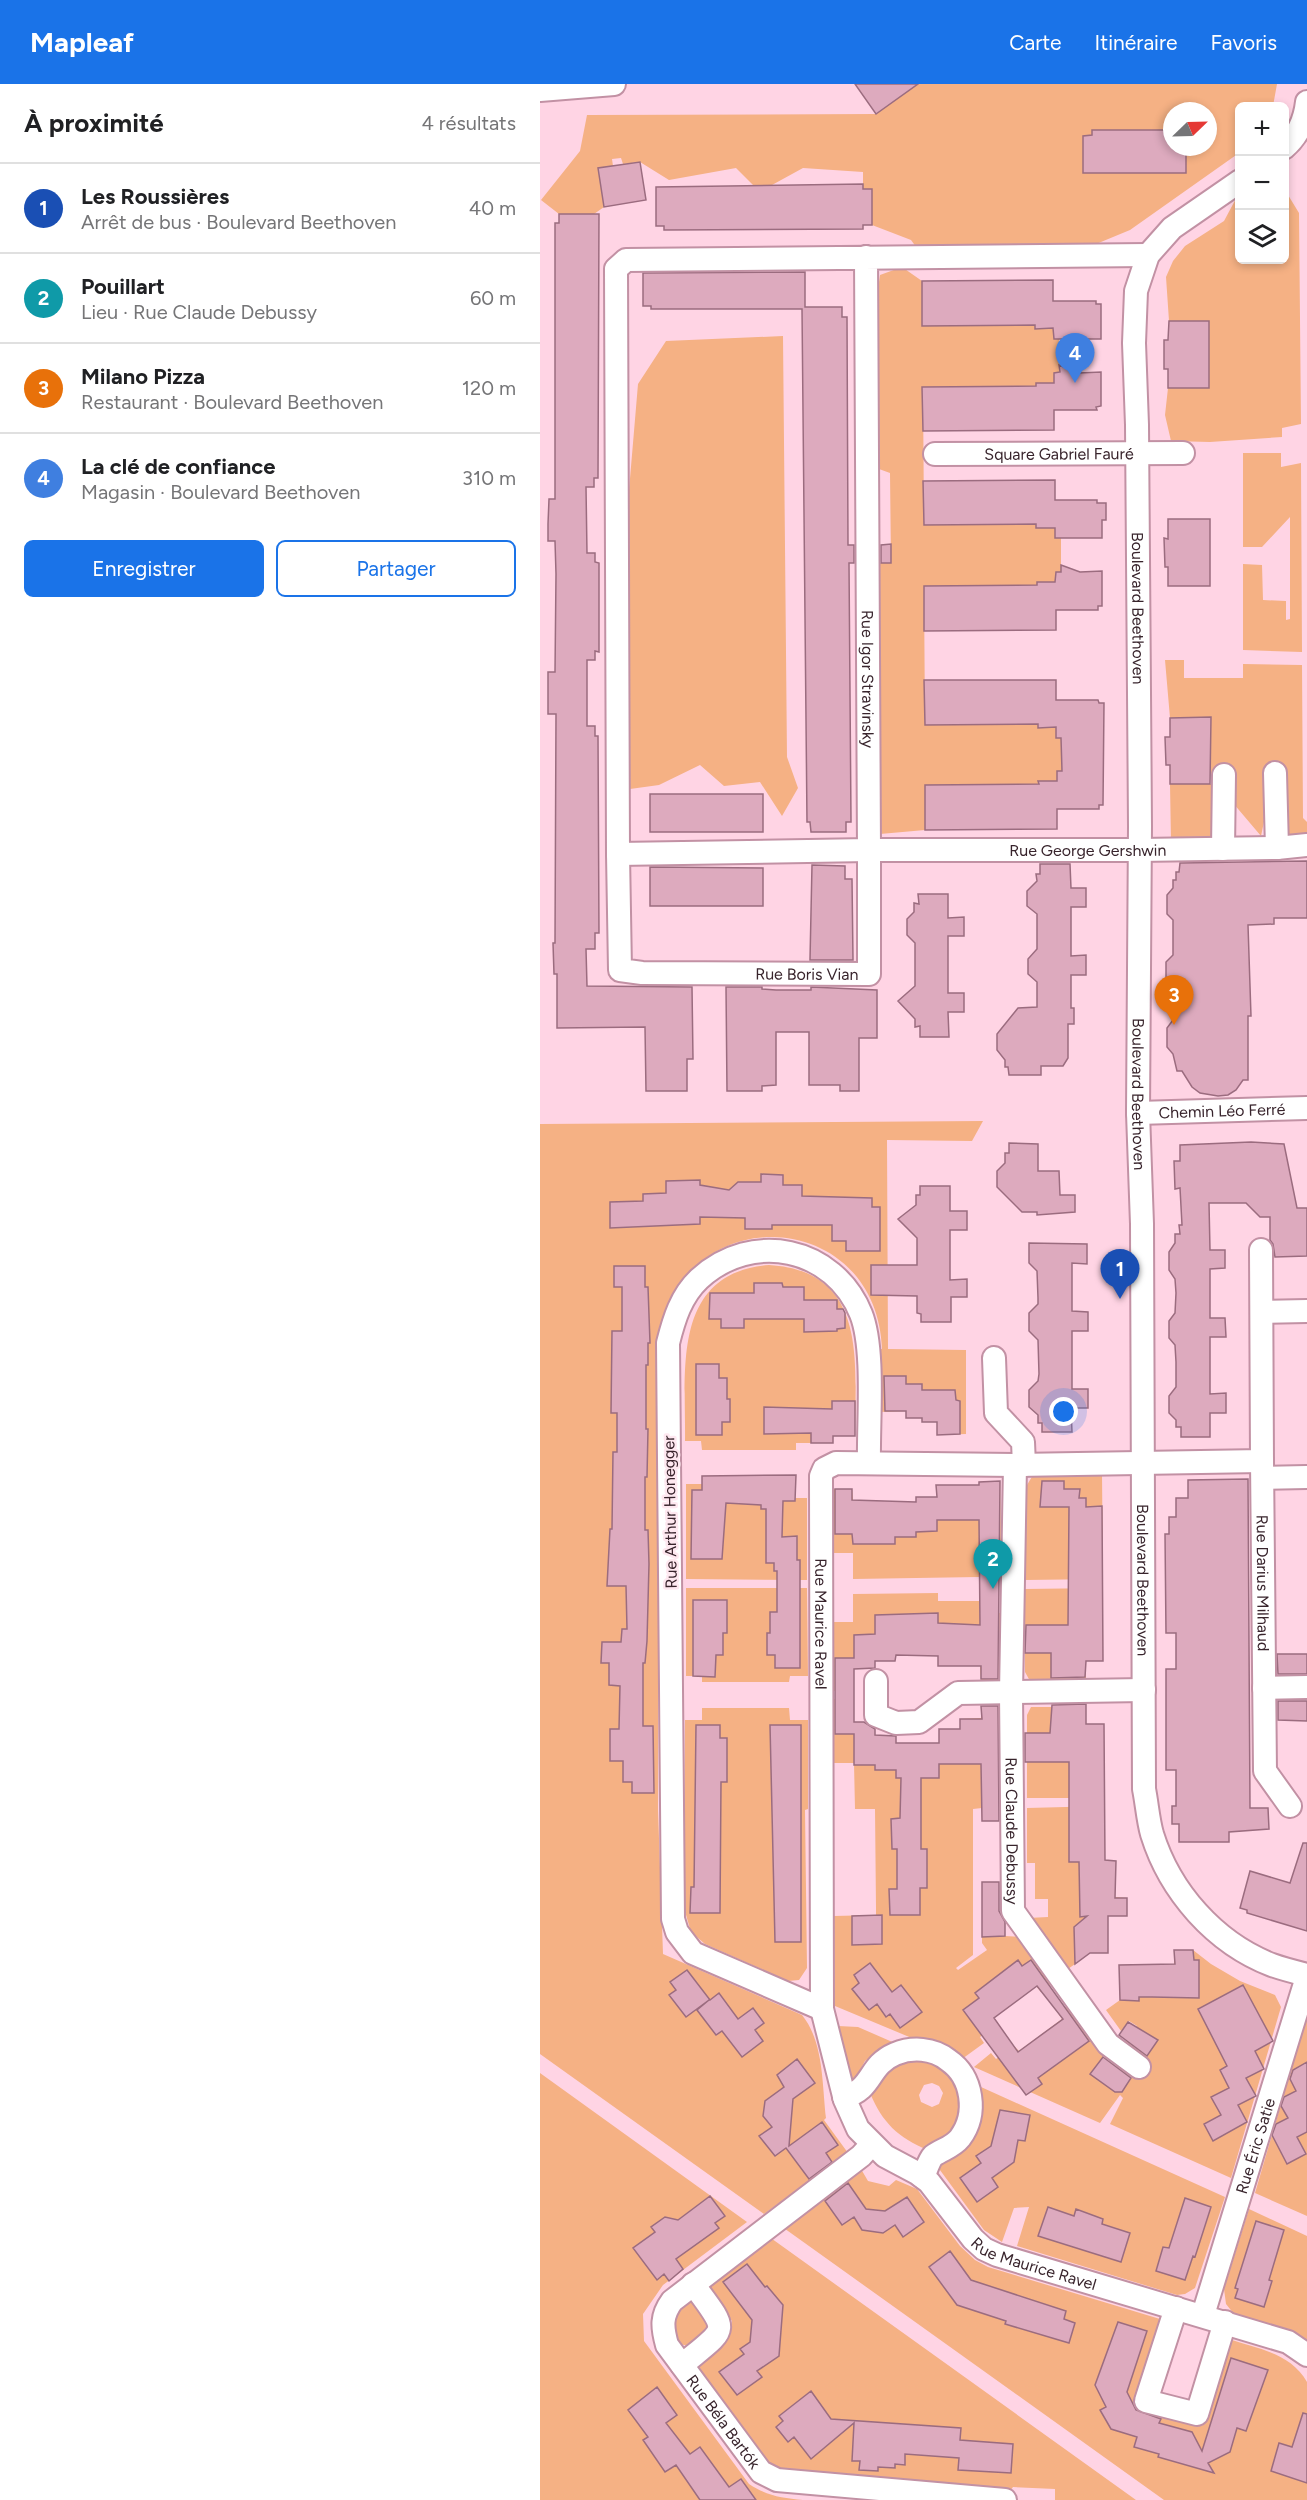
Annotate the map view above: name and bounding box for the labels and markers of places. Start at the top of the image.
pin: 4 [1056,334,1094,383]
pin: 3 [1154,976,1194,1025]
pin: 1 [1100,1250,1140,1299]
pin: 2 [974,1540,1012,1589]

